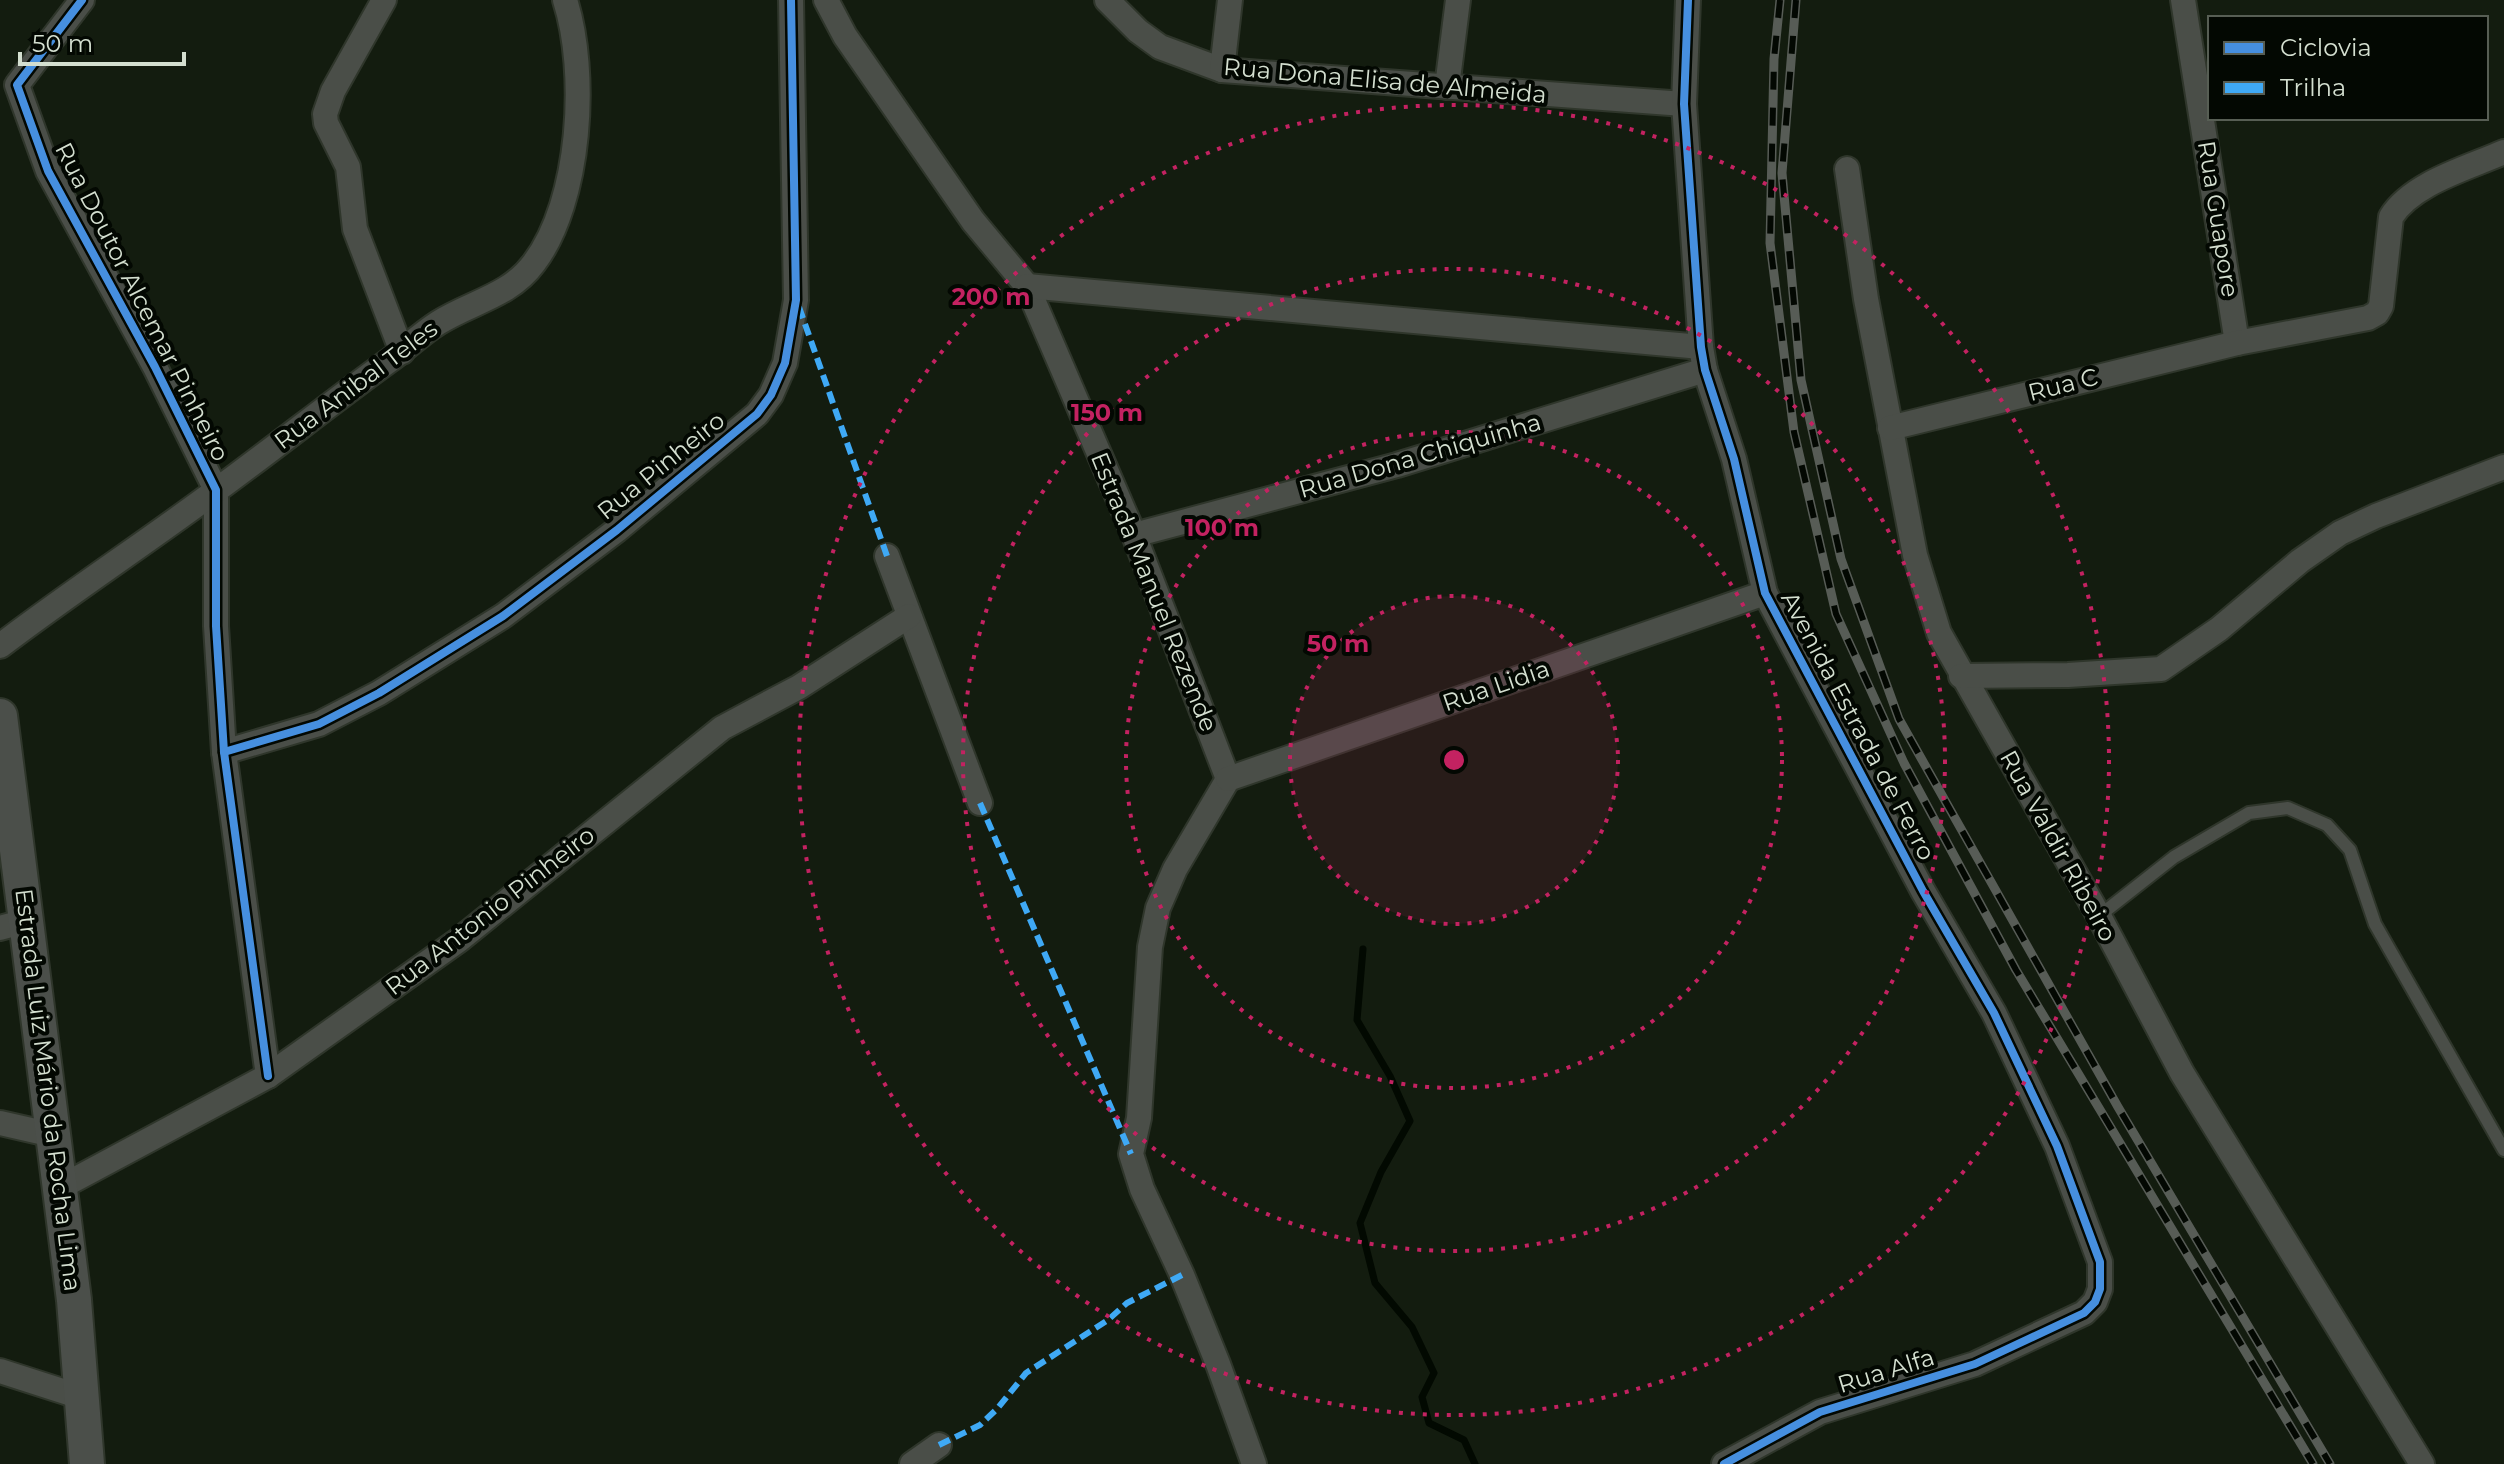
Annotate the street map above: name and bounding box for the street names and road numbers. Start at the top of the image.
street label: Rua Dona Elisa de Almeida [1222,52,1548,109]
street label: Rua Doutor Alcemar Pinheiro [49,138,236,466]
street label: Rua Guapore [2192,139,2245,299]
street label: Rua Anibal Teles [268,314,443,455]
street label: Rua C [2025,362,2101,407]
street label: Rua Pinheiro [591,405,730,526]
street label: Rua Dona Chiquinha [1295,407,1544,504]
street label: Estrada Manuel Rezende [1085,448,1224,736]
street label: Avenida Estrada de Ferro [1775,586,1942,865]
street label: Rua Lidia [1438,654,1553,717]
street label: Rua Valdir Ribeiro [1994,745,2123,946]
street label: Rua Antonio Pinheiro [379,820,600,1001]
street label: Estrada Luiz Mário da Rocha Lima [9,887,88,1293]
street label: Rua Alfa [1834,1342,1938,1399]

